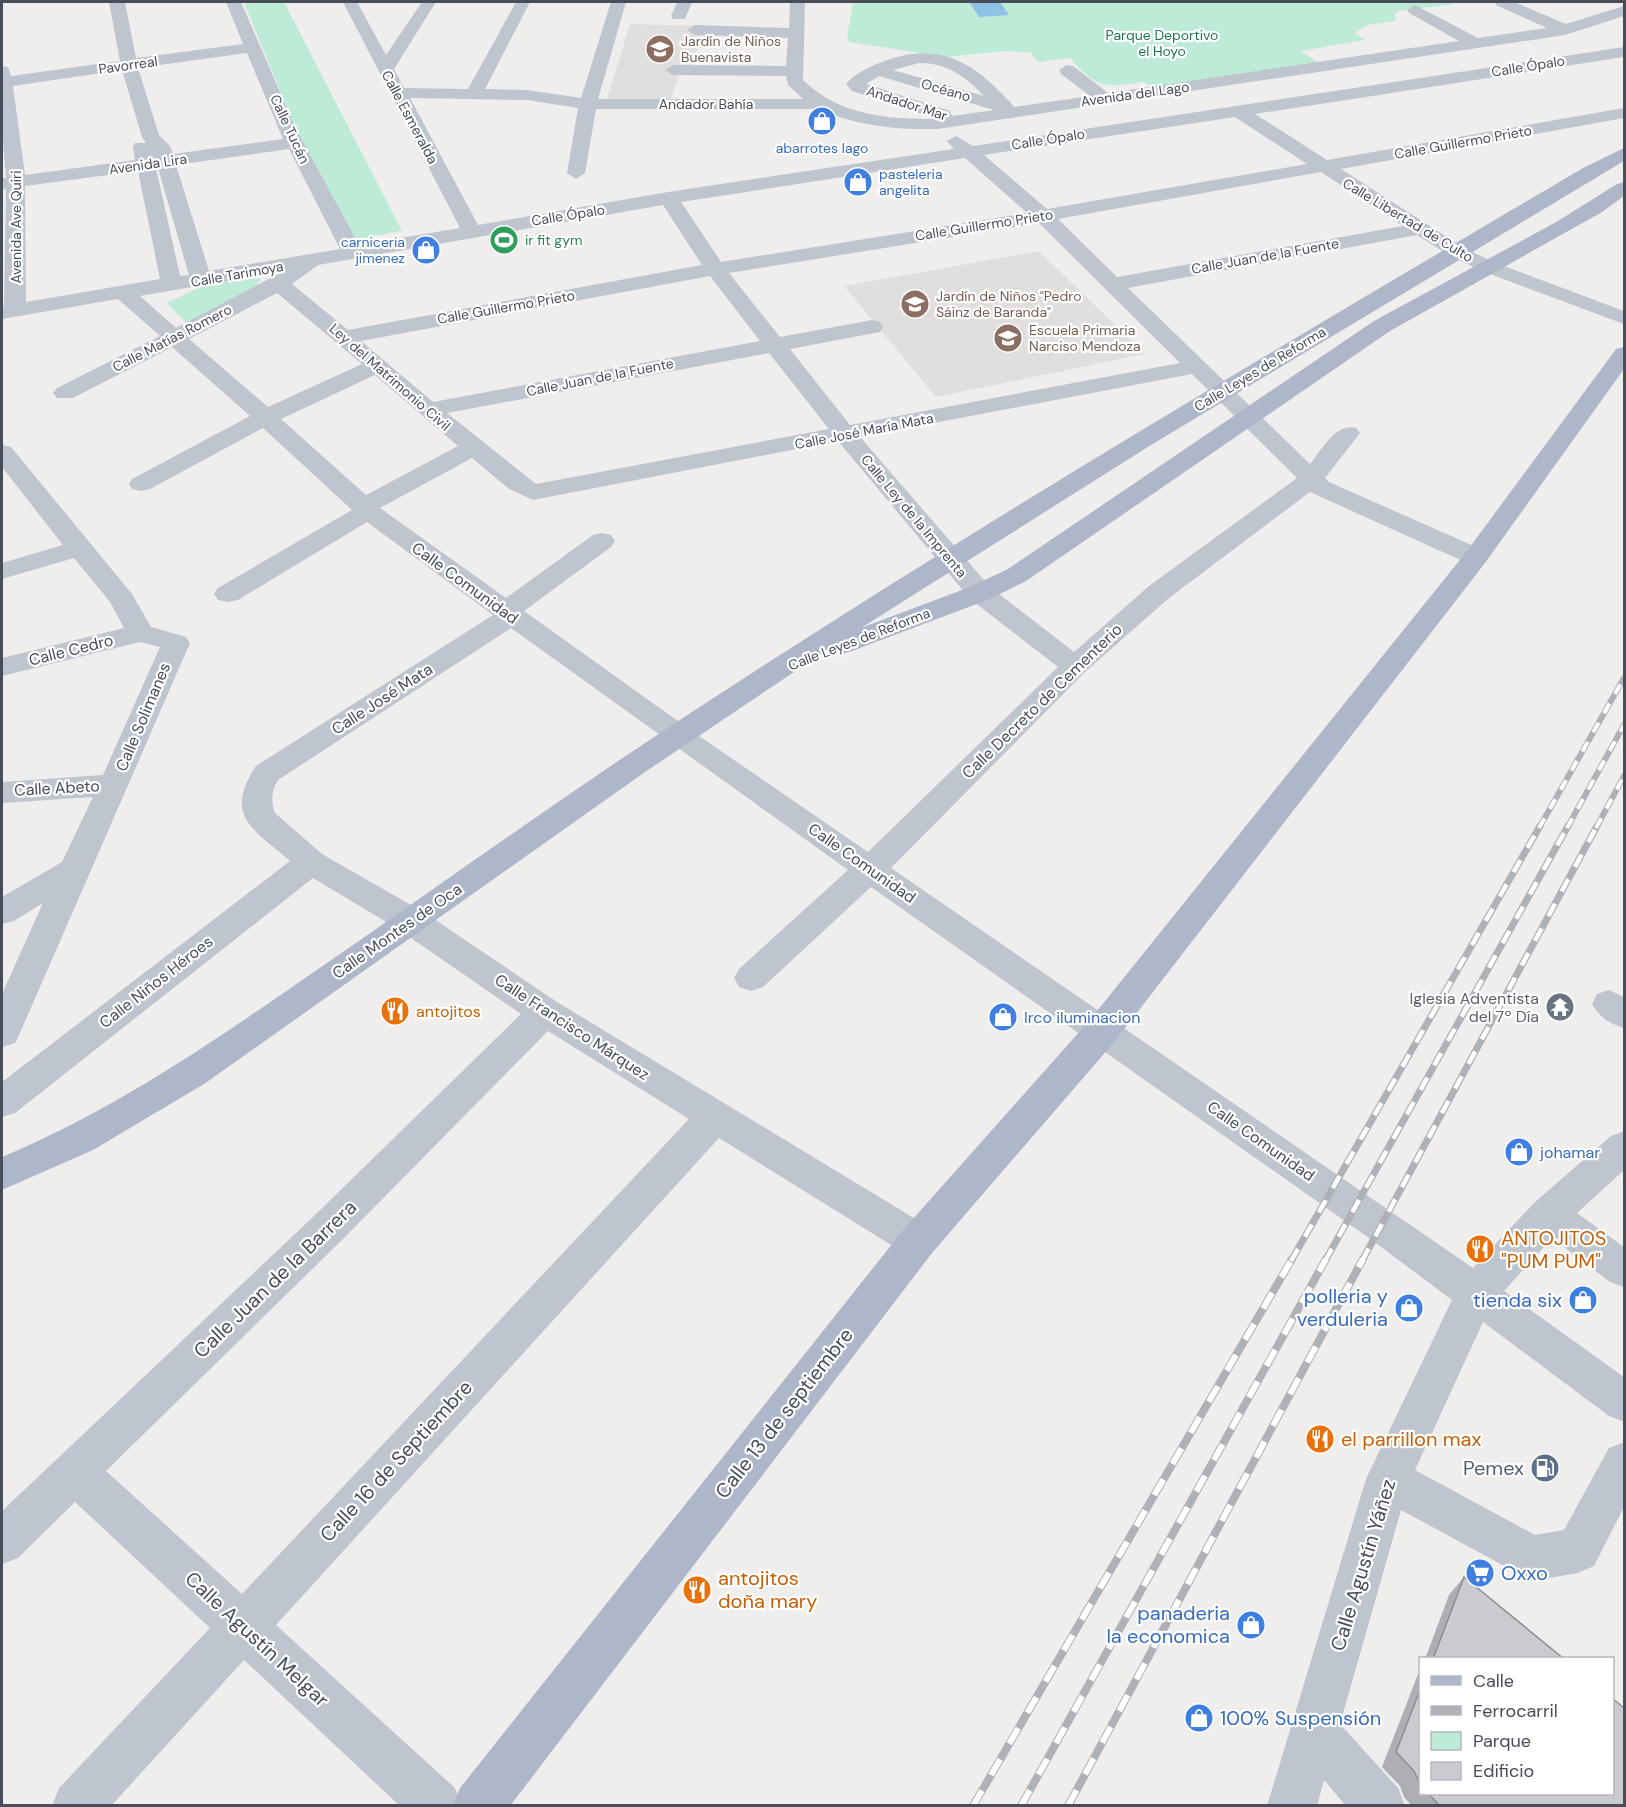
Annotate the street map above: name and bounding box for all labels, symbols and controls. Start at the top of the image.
park label: Parque Deportivo el Hoyo [1106,26,1218,60]
place label: Jardín de Niños Buenavista [681,32,781,66]
school or university icon: Jardín de Niños Buenavista [644,33,676,65]
street label: Calle Ópalo [1490,51,1566,81]
street label: Pavorreal [97,52,159,78]
street label: Calle Esmeralda [378,67,442,167]
street label: Océano [919,74,973,106]
street label: Avenida del Lago [1080,77,1190,111]
street label: Andador Mar [864,81,950,125]
street label: Calle Tucán [266,91,314,167]
street label: Andador Bahía [659,95,753,113]
shop icon: abarrotes lago [806,105,838,137]
street label: Calle Guillermo Prieto [1393,121,1533,163]
street label: Calle Ópalo [1010,124,1086,154]
place label: abarrotes lago [776,139,868,157]
street label: Avenida Lira [108,150,188,178]
place label: pasteleria angelita [879,165,943,199]
shop icon: pasteleria angelita [842,166,874,198]
street label: Avenida Ave Quiri [7,170,25,284]
street label: Calle Libertad de Culto [1339,174,1477,266]
street label: Calle Ópalo [530,200,606,230]
street label: Calle Guillermo Prieto [914,205,1054,245]
sports icon: ir fit gym [488,224,520,256]
place label: ir fit gym [525,231,582,249]
place label: carniceria jimenez [341,233,405,267]
shop icon: carniceria jimenez [410,234,442,266]
street label: Calle Juan de la Fuente [1190,234,1340,278]
street label: Calle Tarimoya [189,257,285,291]
street label: Calle Guillermo Prieto [436,286,576,328]
place label: Jardín de Niños "Pedro Sáinz de Baranda" [936,287,1082,321]
school or university icon: Jardín de Niños "Pedro Sáinz de Baranda" [899,288,931,320]
street label: Calle Matías Romero [109,300,235,376]
street label: Ley del Matrimonio Civil [326,320,454,434]
place label: Escuela Primaria Narciso Mendoza [1029,321,1141,355]
school or university icon: Escuela Primaria Narciso Mendoza [992,322,1024,354]
street label: Calle Leyes de Reforma [1191,323,1329,415]
street label: Calle Juan de la Fuente [525,354,675,400]
street label: Calle José María Mata [793,409,935,453]
street label: Calle Ley de la Imprenta [857,451,971,581]
street label: Calle Comunidad [408,537,522,629]
street label: Calle Leyes de Reforma [786,604,932,674]
street label: Calle Decreto de Cementerio [957,619,1127,783]
street label: Calle Cedro [27,629,115,671]
street label: Calle José Mata [327,658,437,740]
street label: Calle Solimanes [111,659,175,775]
street label: Calle Abeto [14,775,100,801]
street label: Calle Comunidad [804,818,920,908]
street label: Calle Montes de Oca [328,878,466,984]
street label: Calle Niños Héroes [95,931,217,1033]
street label: Calle Francisco Márquez [491,969,653,1085]
place label: Iglesia Adventista del 7º Día [1410,988,1539,1027]
temple icon: Iglesia Adventista del 7º Día [1544,991,1576,1023]
restaurant icon: antojitos [379,995,411,1027]
place label: antojitos [416,1001,481,1022]
shop icon: Irco iluminacion [987,1001,1019,1033]
place label: Irco iluminacion [1024,1007,1140,1028]
street label: Calle Comunidad [1203,1096,1319,1186]
shop icon: johamar [1503,1136,1535,1168]
place label: johamar [1539,1142,1600,1163]
street label: Calle Juan de la Barrera [188,1194,362,1364]
place label: ANTOJITOS "PUM PUM" [1501,1225,1606,1274]
restaurant icon: ANTOJITOS "PUM PUM" [1464,1233,1496,1265]
place label: polleria y verduleria [1297,1283,1388,1332]
shop icon: tienda six [1567,1284,1599,1316]
place label: tienda six [1473,1287,1562,1313]
shop icon: polleria y verduleria [1393,1292,1425,1324]
street label: Calle 13 de septiembre [709,1322,859,1504]
street label: Calle 16 de Septiembre [314,1375,478,1547]
restaurant icon: el parrillon max [1304,1423,1336,1455]
place label: el parrillon max [1341,1426,1481,1452]
fuel station icon: Pemex [1529,1452,1561,1484]
place label: Pemex [1463,1455,1524,1481]
street label: Calle Agustín Yáñez [1324,1476,1402,1654]
supermarket icon: Oxxo [1464,1557,1496,1589]
place label: Oxxo [1501,1560,1548,1586]
place label: antojitos doña mary [718,1565,817,1614]
street label: Calle Agustín Melgar [180,1566,334,1712]
restaurant icon: antojitos doña mary [681,1574,713,1606]
place label: panaderia la economica [1106,1600,1230,1649]
shop icon: panaderia la economica [1235,1609,1267,1641]
legend [1419,1657,1614,1795]
text: Calle [1473,1669,1514,1693]
text: Ferrocarril [1473,1699,1558,1723]
shop icon: 100% Suspensión [1183,1702,1215,1734]
place label: 100% Suspensión [1220,1705,1381,1731]
text: Parque [1473,1729,1531,1753]
text: Edificio [1473,1759,1534,1783]

